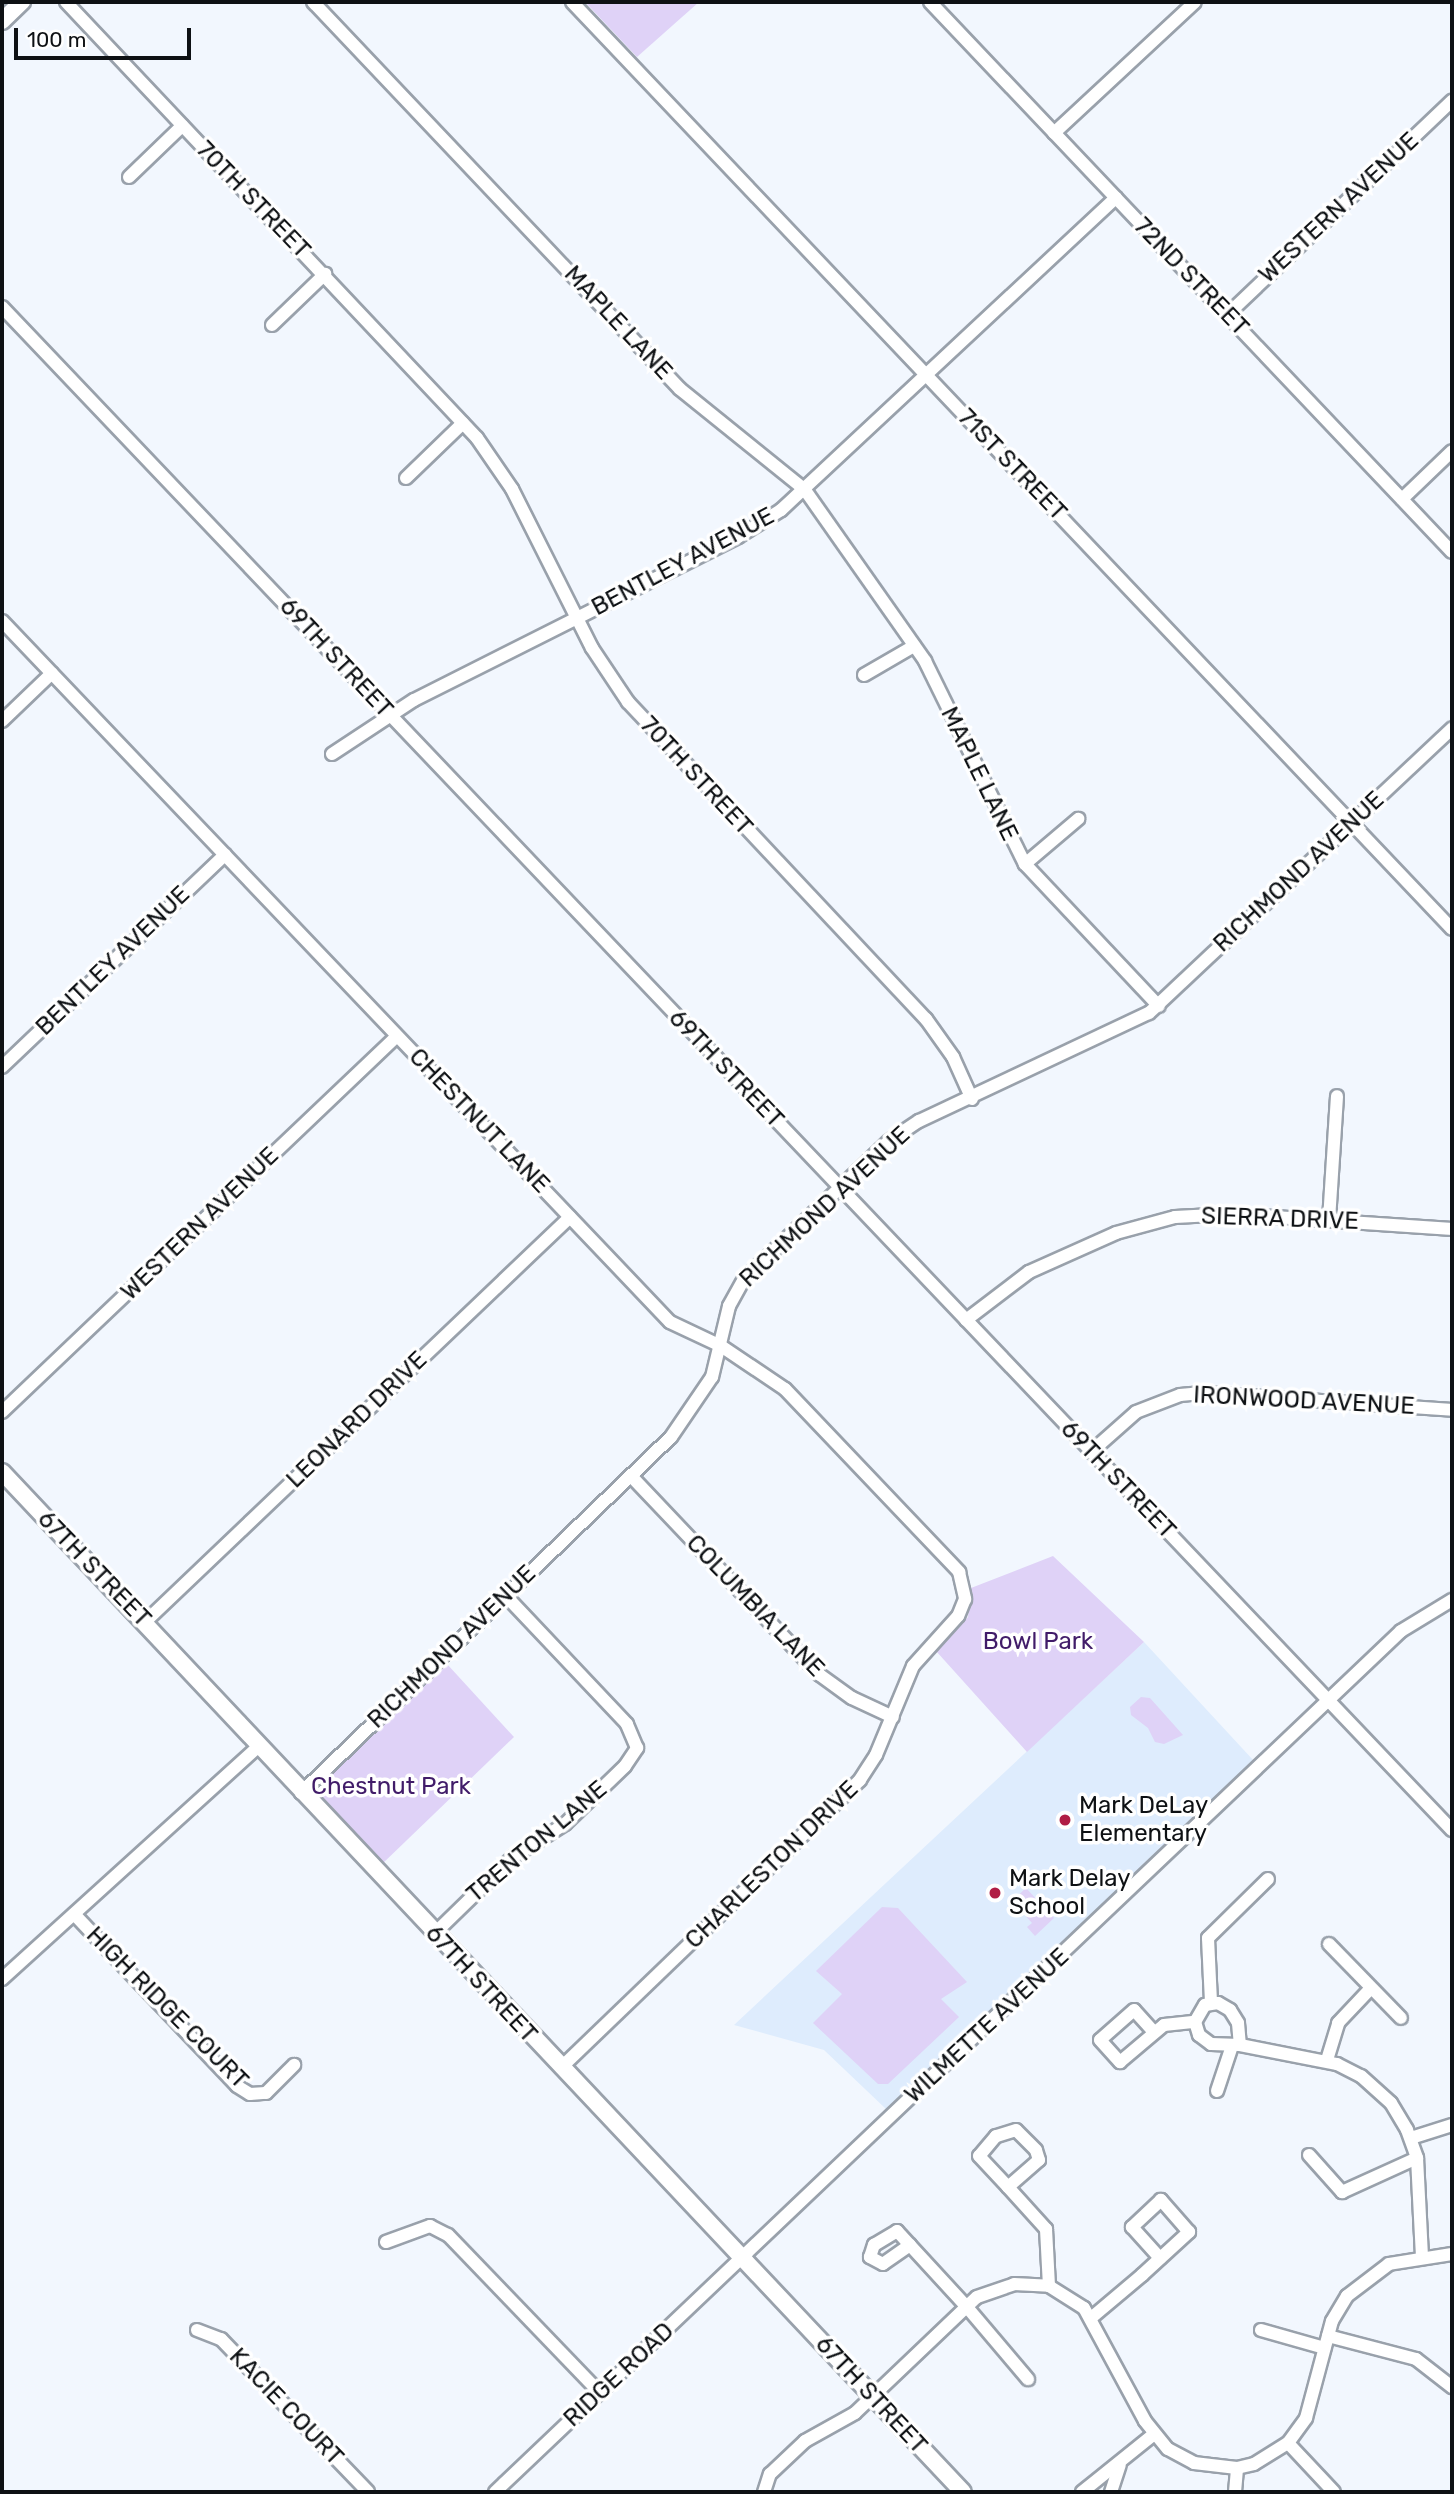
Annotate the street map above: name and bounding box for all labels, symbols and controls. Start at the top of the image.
scale bar [18,14,194,58]
text: 100 m [27,27,86,52]
street label: WESTERN AVENUE [1253,126,1425,290]
street label: 70TH STREET [190,135,316,265]
street label: 72ND STREET [1128,212,1254,342]
street label: MAPLE LANE [558,260,678,386]
street label: 71ST STREET [951,403,1073,527]
street label: BENTLEY AVENUE [586,501,780,623]
street label: 69TH STREET [273,592,399,724]
street label: MAPLE LANE [934,702,1024,846]
street label: 70TH STREET [634,711,758,841]
street label: RICHMOND AVENUE [1208,785,1390,959]
street label: BENTLEY AVENUE [30,880,196,1042]
street label: 69TH STREET [663,1004,789,1134]
street label: CHESTNUT LANE [403,1043,555,1199]
street label: RICHMOND AVENUE [734,1120,916,1294]
street label: WESTERN AVENUE [115,1141,285,1307]
street label: SIERRA DRIVE [1200,1202,1360,1236]
street label: LEONARD DRIVE [281,1346,433,1494]
street label: IRONWOOD AVENUE [1192,1381,1416,1421]
street label: 69TH STREET [1055,1415,1181,1545]
street label: 67TH STREET [31,1505,157,1633]
street label: COLUMBIA LANE [680,1529,830,1683]
street label: RICHMOND AVENUE [362,1559,542,1735]
park label: Bowl Park [983,1628,1093,1656]
park label: Chestnut Park [311,1773,471,1801]
street label: TRENTON LANE [461,1775,613,1909]
street label: CHARLESTON DRIVE [680,1775,864,1955]
place label: Mark DeLay Elementary [1079,1792,1208,1848]
marker: Mark DeLay Elementary [1057,1812,1073,1828]
place label: Mark Delay School [1009,1865,1131,1921]
marker: Mark Delay School [987,1885,1003,1901]
street label: 67TH STREET [419,1919,543,2049]
street label: HIGH RIDGE COURT [80,1921,254,2095]
street label: WILMETTE AVENUE [899,1942,1075,2110]
street label: RIDGE ROAD [558,2317,680,2433]
street label: 67TH STREET [809,2330,933,2460]
street label: KACIE COURT [223,2342,349,2472]

